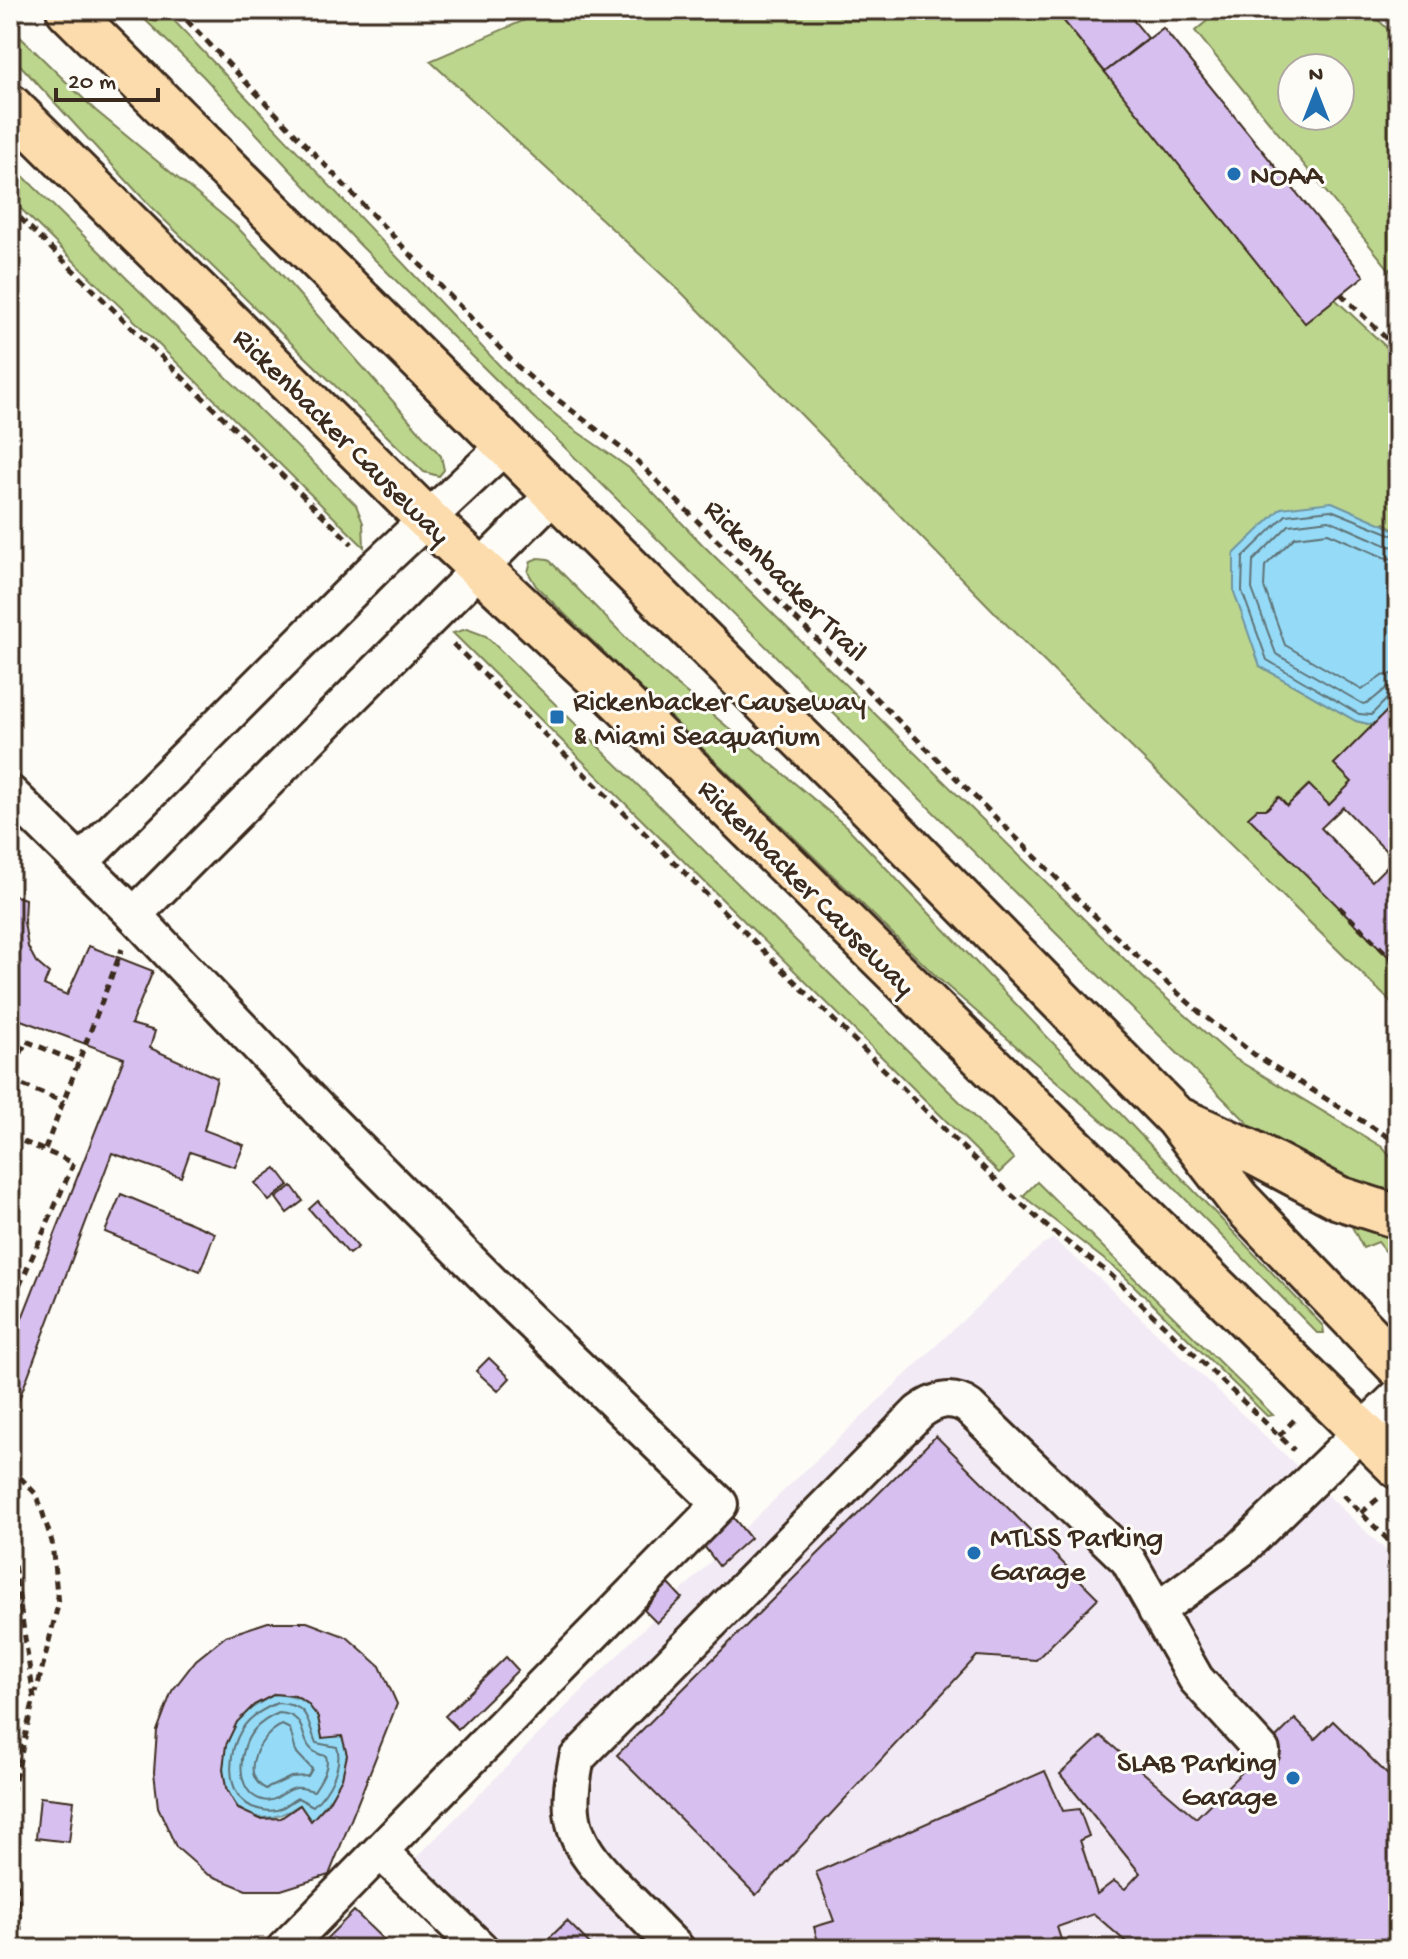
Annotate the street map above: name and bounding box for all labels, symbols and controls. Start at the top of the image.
scale bar [56,52,158,102]
north arrow [1276,52,1356,132]
text: N [1309,63,1323,89]
text: 20 m [68,69,116,98]
place label: NOAA [1250,161,1324,196]
marker: NOAA [1225,165,1243,183]
street label: Rickenbacker Causeway [224,322,456,554]
street label: Rickenbacker Trail [695,493,873,671]
place label: Rickenbacker Causeway & Miami Seaquarium [573,687,866,756]
marker: Rickenbacker Causeway & Miami Seaquarium [548,708,566,726]
street label: Rickenbacker Causeway [689,773,921,1005]
place label: MTLSS Parking Garage [990,1523,1163,1592]
marker: MTLSS Parking Garage [965,1544,983,1562]
place label: SLAB Parking Garage [1117,1748,1278,1817]
marker: SLAB Parking Garage [1284,1769,1302,1787]

